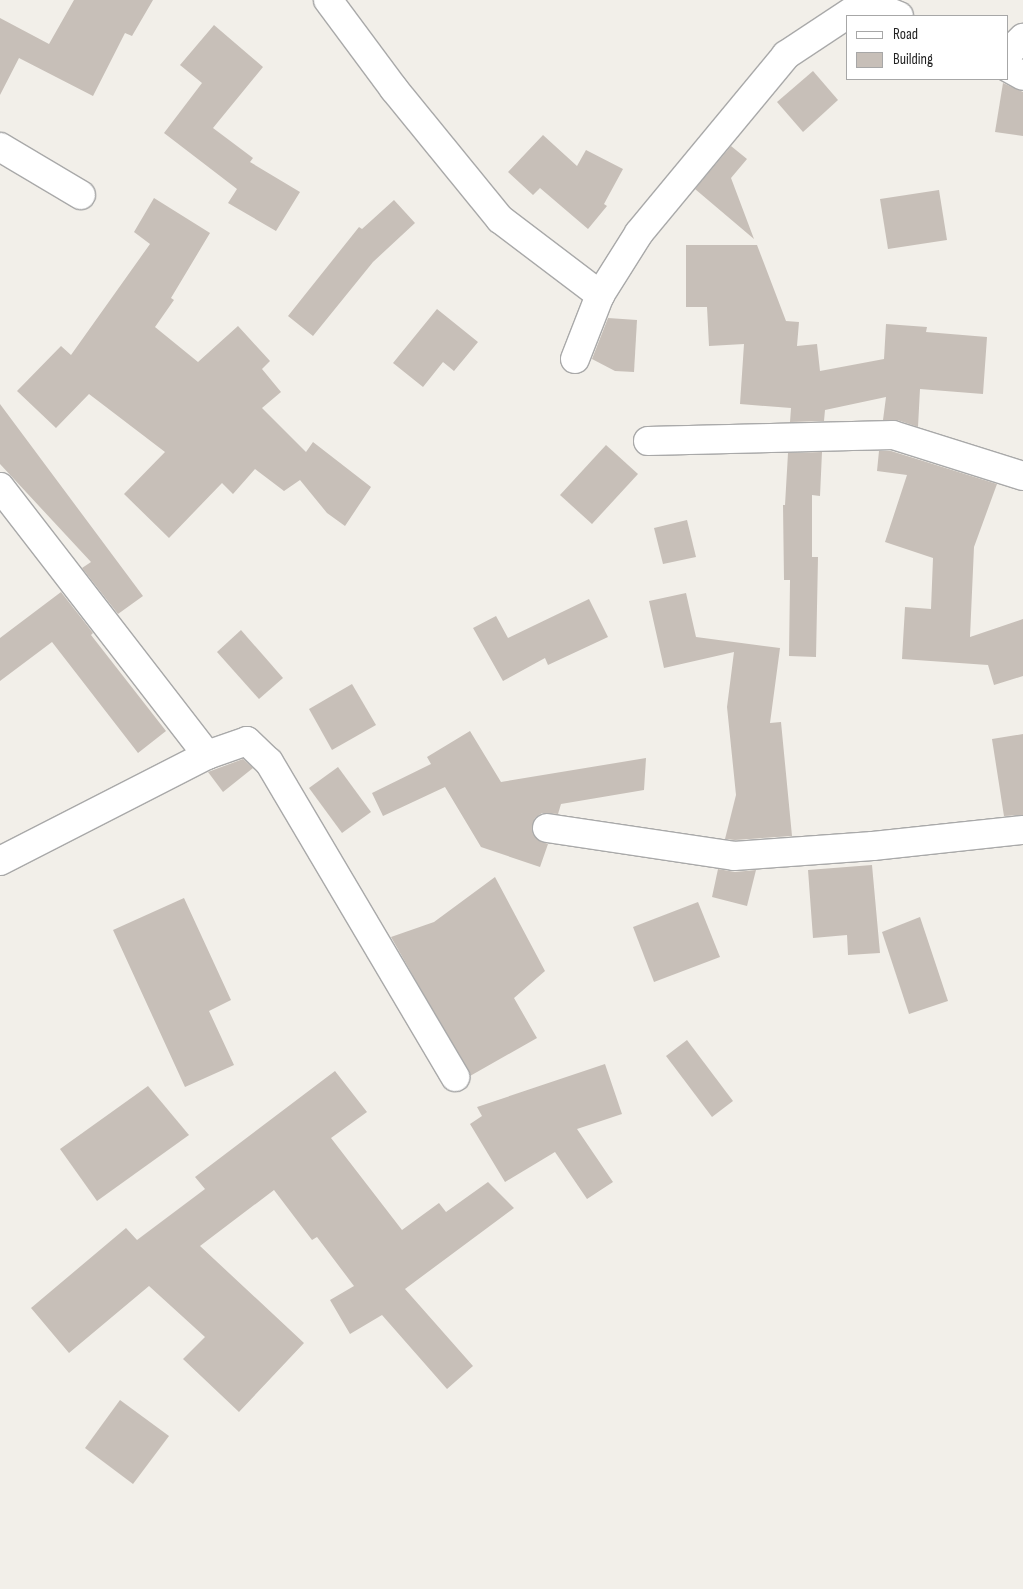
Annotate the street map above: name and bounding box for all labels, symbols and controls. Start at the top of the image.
legend [846,15,1008,80]
text: Road [893,25,918,44]
text: Building [893,50,933,69]

